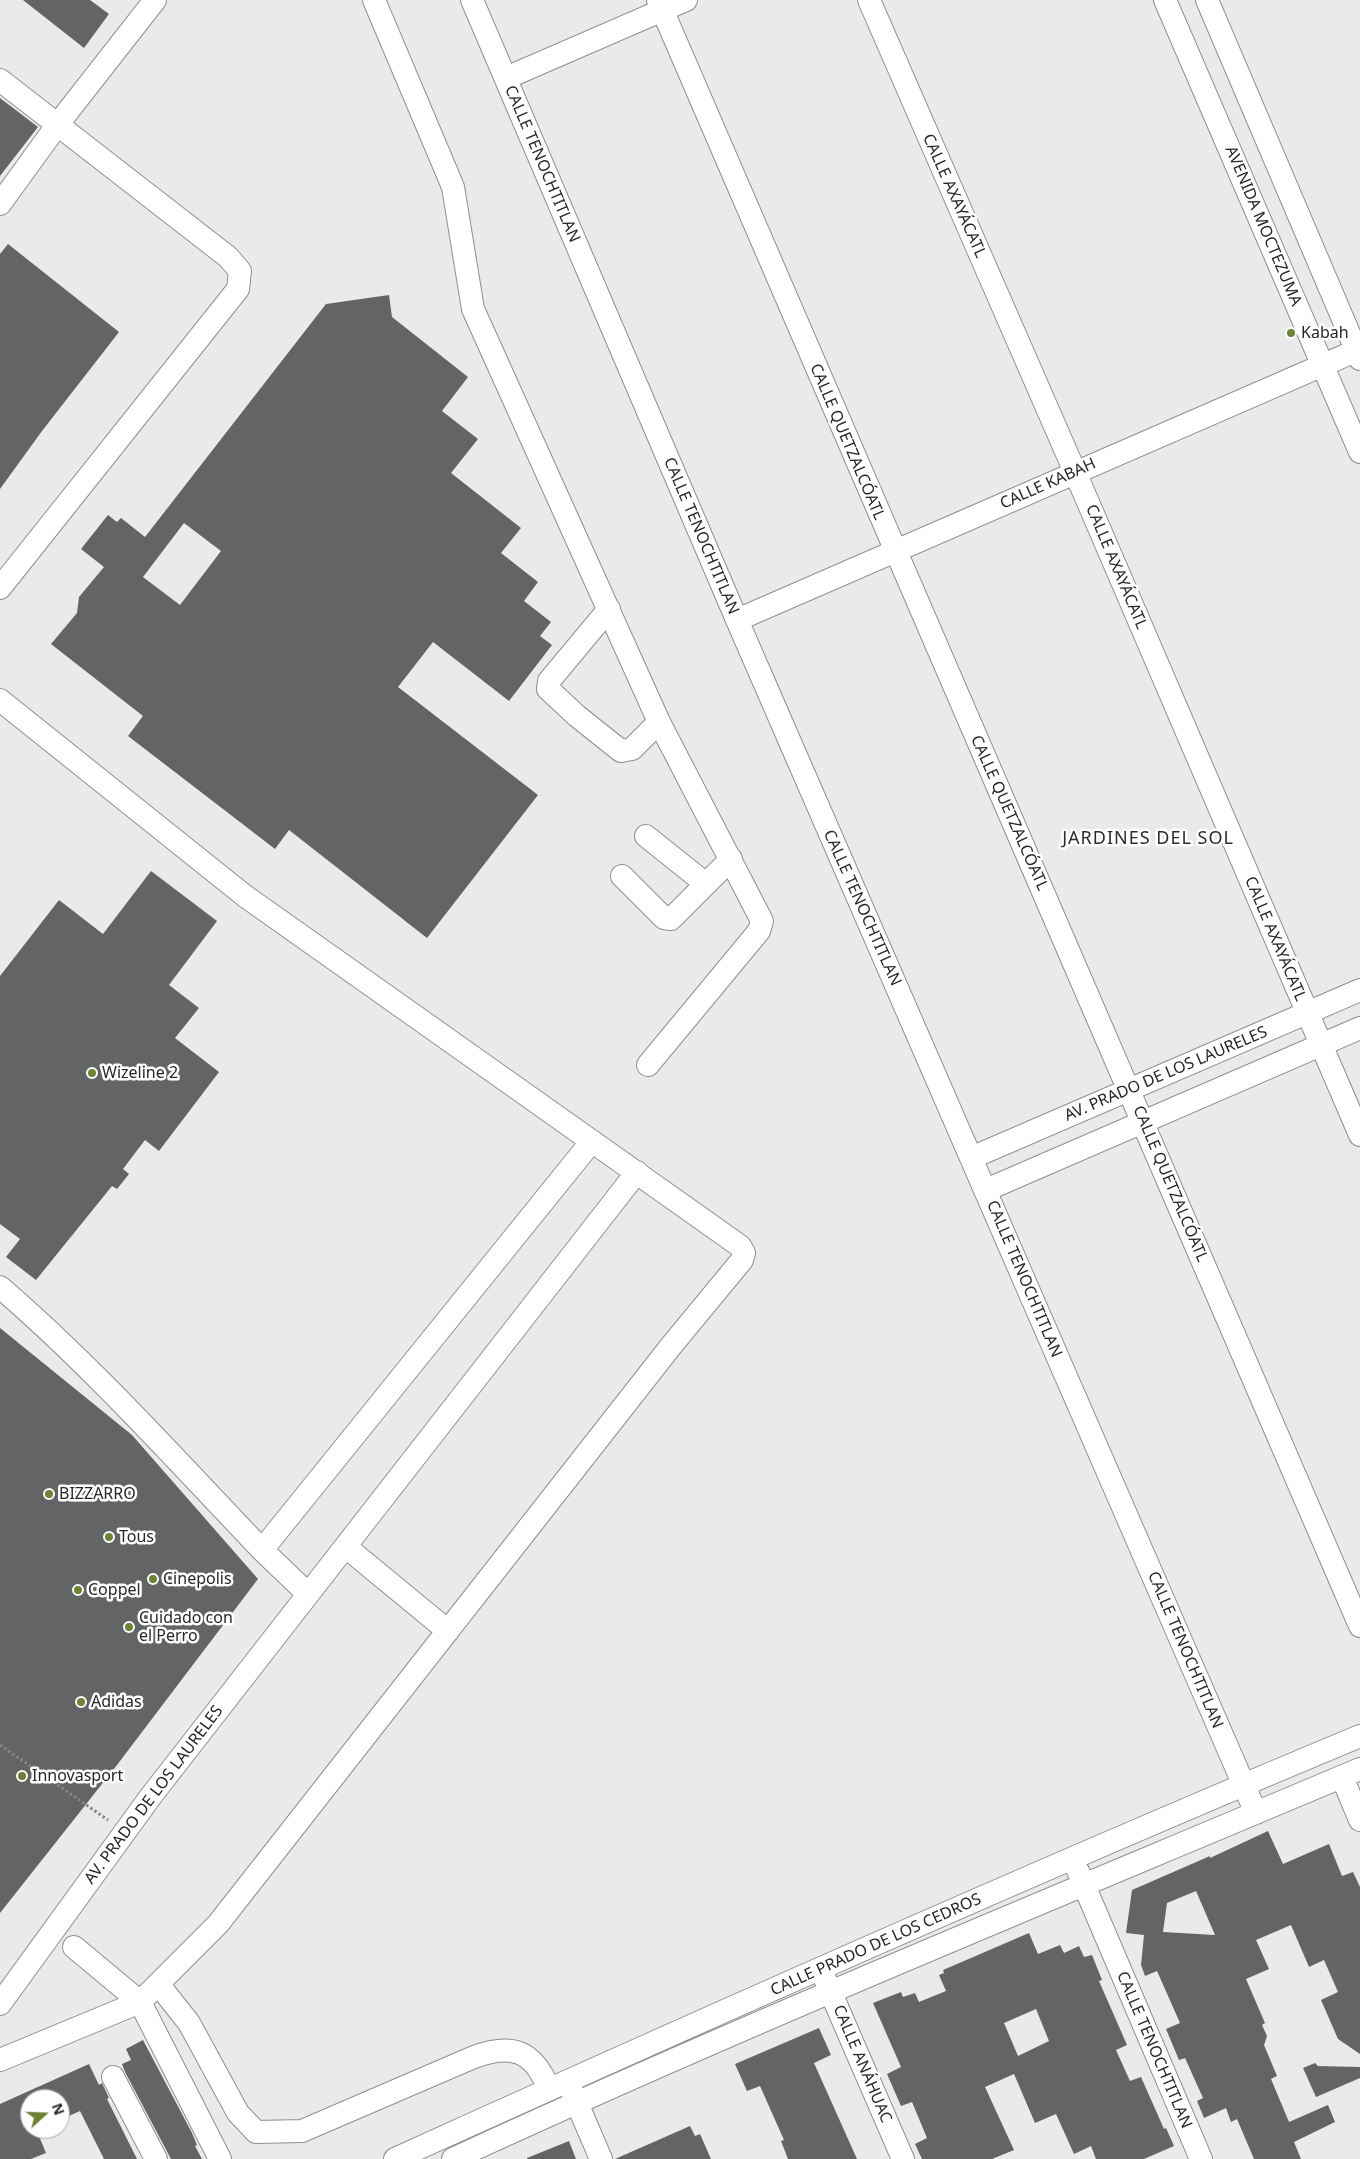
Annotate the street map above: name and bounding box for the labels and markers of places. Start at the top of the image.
place label: Kabah [1301,323,1349,343]
marker: Kabah [1285,327,1297,339]
place label: Wizeline 2 [102,1063,178,1083]
marker: Wizeline 2 [86,1067,98,1079]
place label: BIZZARRO [59,1484,136,1504]
marker: BIZZARRO [43,1488,55,1500]
place label: Tous [119,1527,154,1547]
marker: Tous [103,1531,115,1543]
place label: Cinepolis [163,1569,232,1589]
marker: Cinepolis [147,1573,159,1585]
place label: Coppel [88,1580,141,1600]
marker: Coppel [72,1584,84,1596]
place label: Cuidado con el Perro [139,1608,233,1646]
marker: Cuidado con el Perro [123,1621,135,1633]
place label: Adidas [91,1692,142,1712]
marker: Adidas [75,1696,87,1708]
place label: Innovasport [32,1766,123,1786]
marker: Innovasport [16,1770,28,1782]

